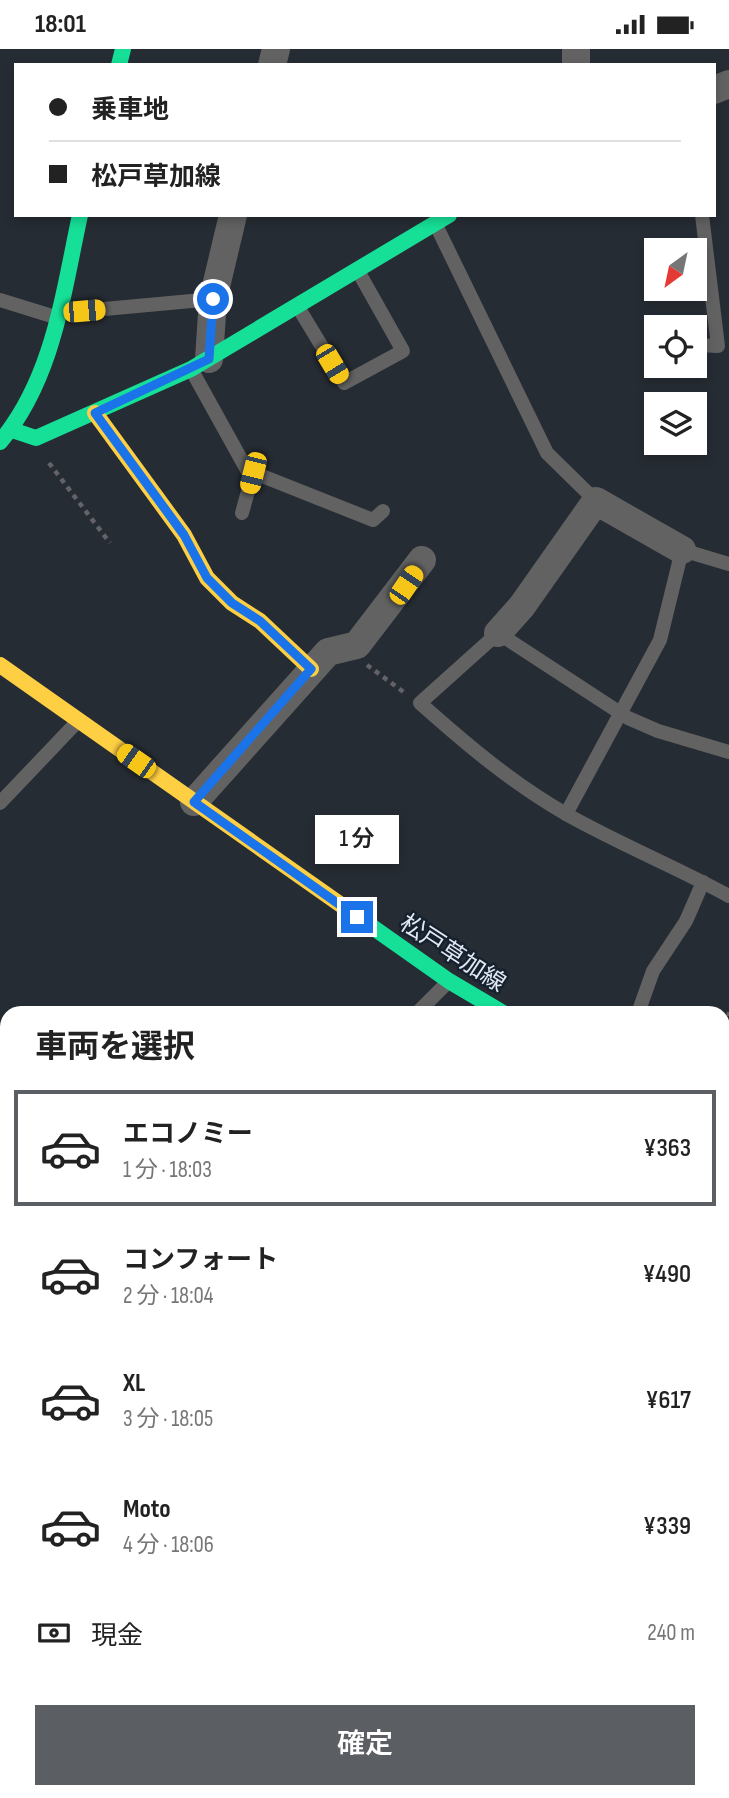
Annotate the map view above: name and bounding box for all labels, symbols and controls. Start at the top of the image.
text: 18:01 [35,9,86,40]
text: 乗車地 [91,95,169,126]
text: 松戸草加線 [91,162,221,193]
north arrow [644,238,707,301]
map controls [644,238,707,455]
route start [197,283,229,315]
car [63,299,106,323]
button: locate [644,315,707,378]
car [313,341,352,387]
button: layers [644,392,707,455]
car [238,450,269,496]
car [386,562,427,608]
car [113,740,160,782]
callout: 1 分 [315,815,399,865]
text: 1 分 [339,825,375,853]
route end [341,901,373,933]
street label: 松戸草加線 [395,909,511,998]
text: 車両を選択 [35,1028,195,1067]
icon: car [39,1117,102,1180]
text: エコノミー [123,1119,253,1150]
text: ¥363 [643,1133,691,1164]
text: 1 分 · 18:03 [123,1156,212,1184]
icon: car [39,1243,102,1306]
text: コンフォート [123,1245,278,1276]
text: ¥490 [643,1259,691,1290]
text: 2 分 · 18:04 [123,1282,213,1310]
text: XL [123,1368,145,1399]
icon: car [39,1369,102,1432]
text: ¥617 [645,1385,691,1416]
text: 3 分 · 18:05 [123,1405,213,1433]
text: Moto [123,1494,171,1525]
icon: car [39,1495,102,1558]
text: ¥339 [643,1511,691,1542]
text: 4 分 · 18:06 [123,1531,214,1559]
icon: cash [35,1614,73,1652]
text: 240 m [647,1619,695,1647]
text: 現金 [91,1621,143,1652]
button: 確定 [35,1705,695,1785]

